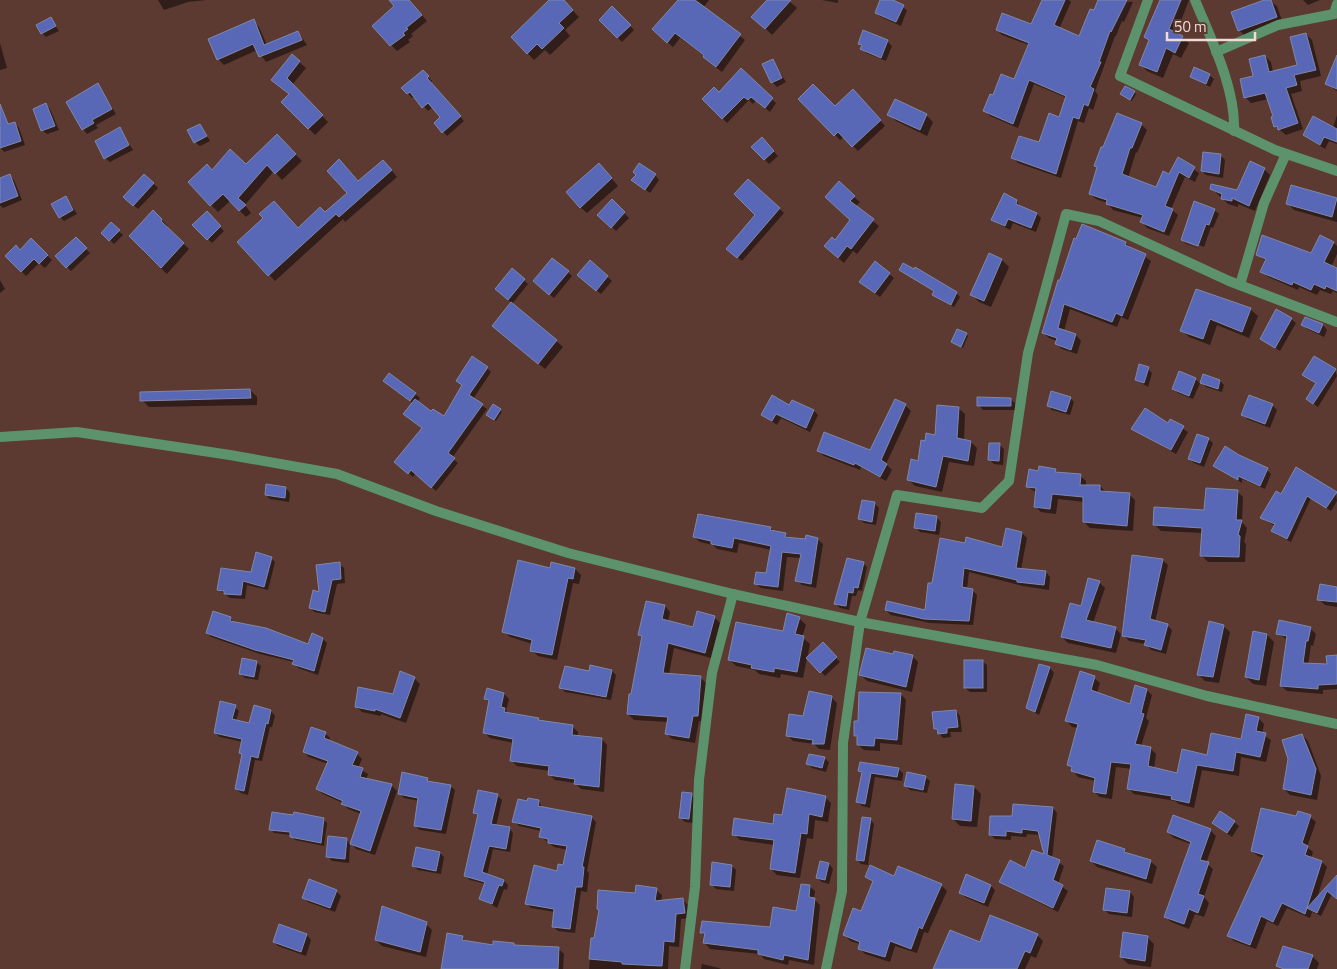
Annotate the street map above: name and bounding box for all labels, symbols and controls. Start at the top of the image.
scale bar [1167,10,1254,42]
text: 50 m [1174,15,1207,38]

